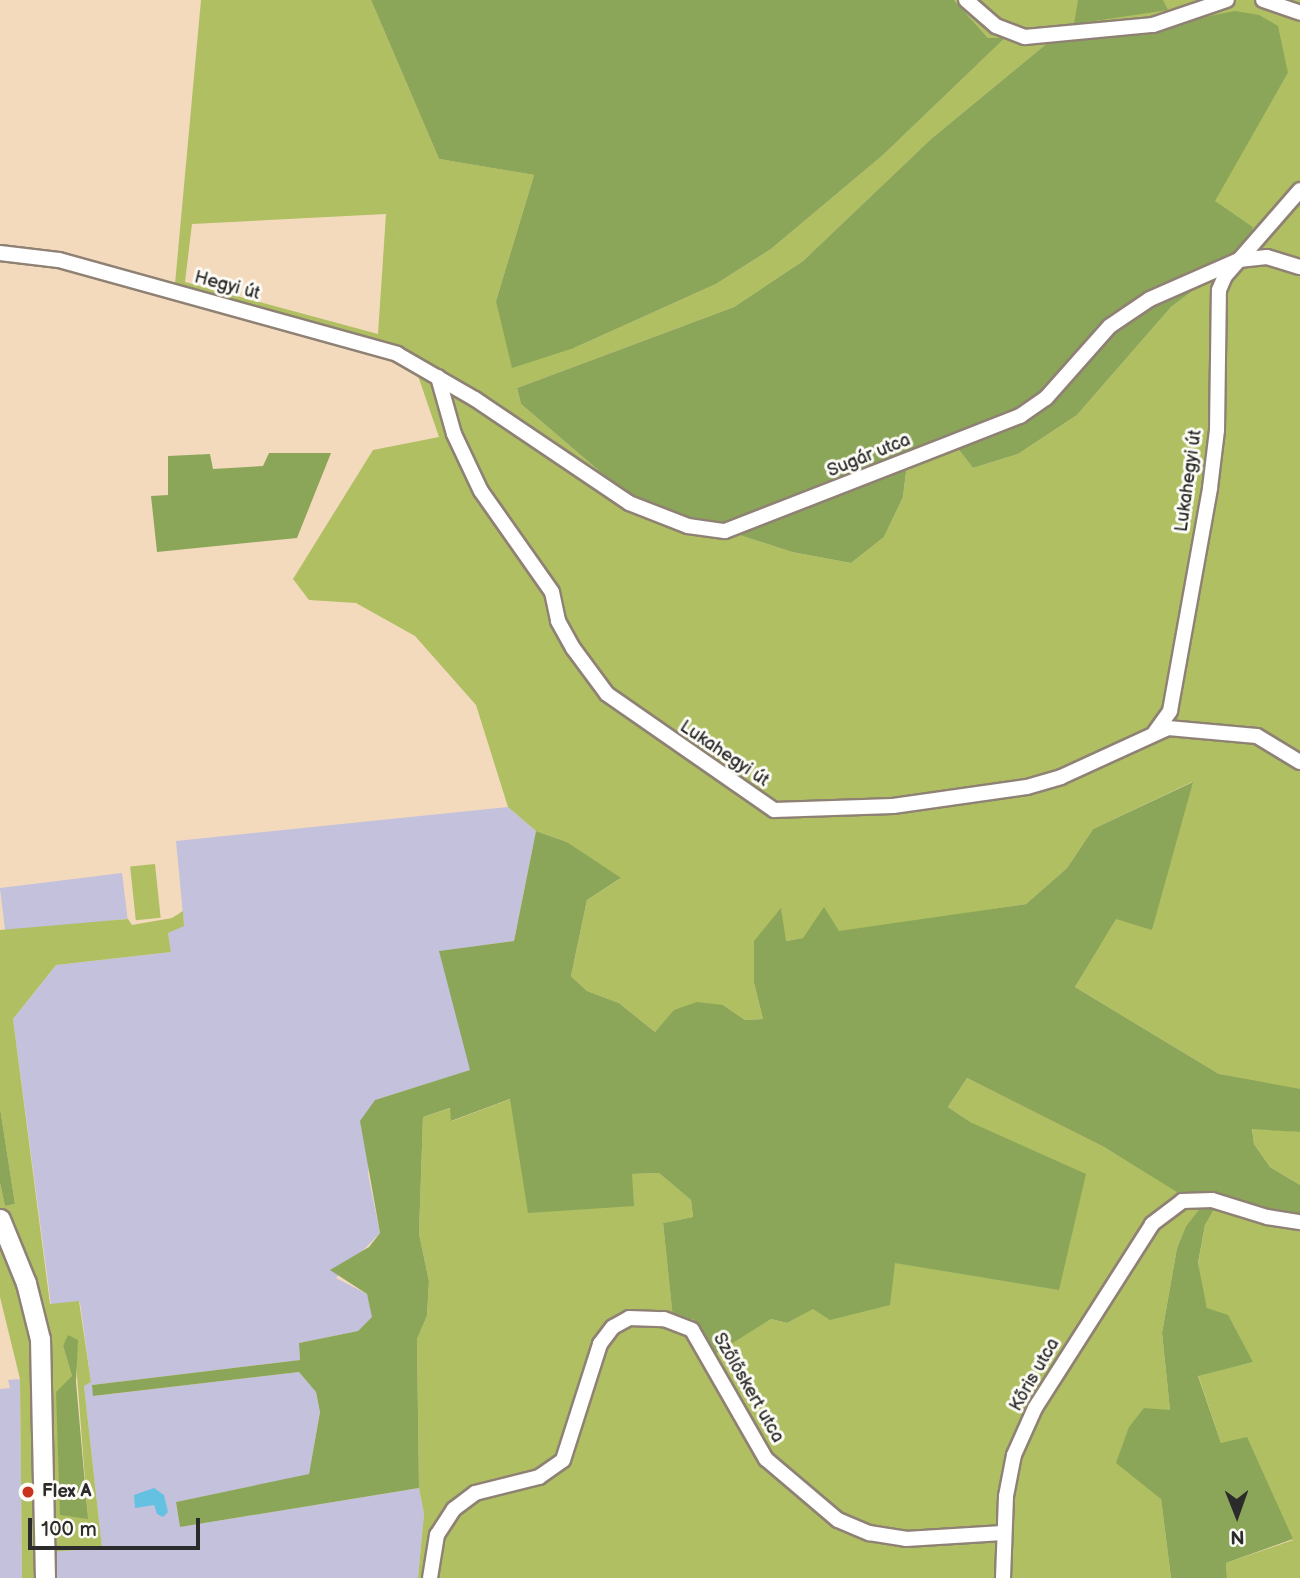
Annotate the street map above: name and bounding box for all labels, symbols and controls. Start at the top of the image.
street label: Hegyi út [192,267,262,305]
street label: Lukahegyi út [1171,429,1207,533]
street label: Sugár utca [824,430,914,482]
street label: Lukahegyi út [675,716,773,792]
street label: Szőlőskert utca [708,1329,788,1447]
street label: Kőris utca [1005,1335,1065,1415]
north arrow [1202,1480,1272,1550]
place label: Flex A [42,1481,91,1503]
marker: Flex A [20,1484,36,1500]
scale bar [32,1504,203,1548]
text: 100 m [41,1517,97,1542]
text: N [1230,1525,1245,1548]

